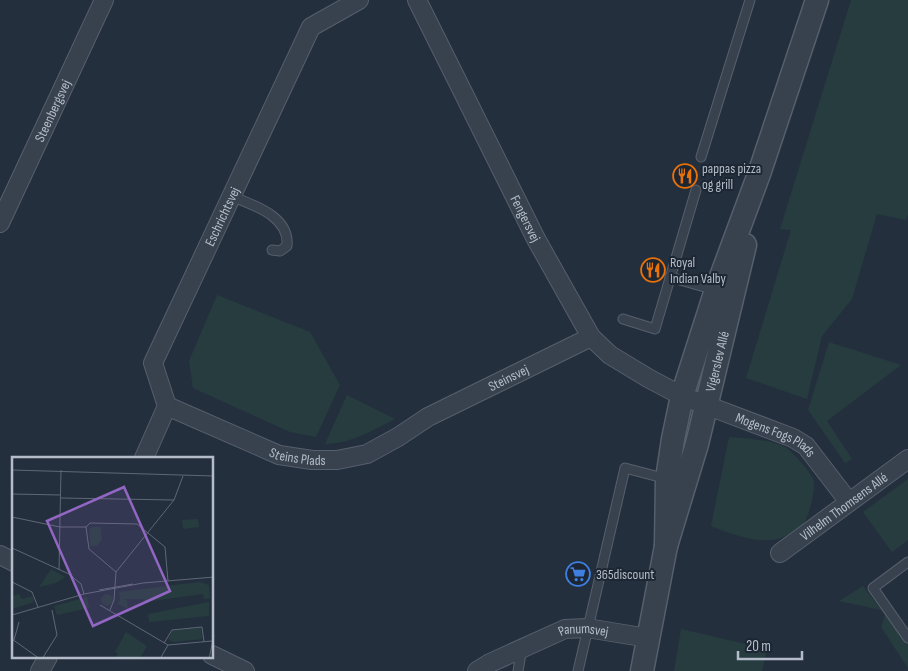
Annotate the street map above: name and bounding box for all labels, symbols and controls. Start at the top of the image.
street label: Steenbergsvej [31,77,75,145]
place label: pappas pizza og grill [702,160,761,193]
restaurant icon: pappas pizza og grill [672,163,698,189]
street label: Eschrichtsvej [201,184,244,249]
street label: Fengersvej [507,192,544,245]
place label: Royal Indian Valby [670,254,726,287]
restaurant icon: Royal Indian Valby [640,257,666,283]
street label: Vigerslev Allé [702,329,733,393]
street label: Steinsvej [485,361,531,395]
street label: Mogens Fogs Plads [733,409,819,460]
street label: Steins Plads [267,444,326,469]
inset map [12,457,214,658]
street label: Vilhelm Thomsens Allé [797,469,891,544]
supermarket icon: 365discount [565,561,591,587]
place label: 365discount [596,566,655,583]
street label: Panumsvej [555,620,610,640]
scale bar [738,628,802,660]
text: 20 m [746,637,771,656]

